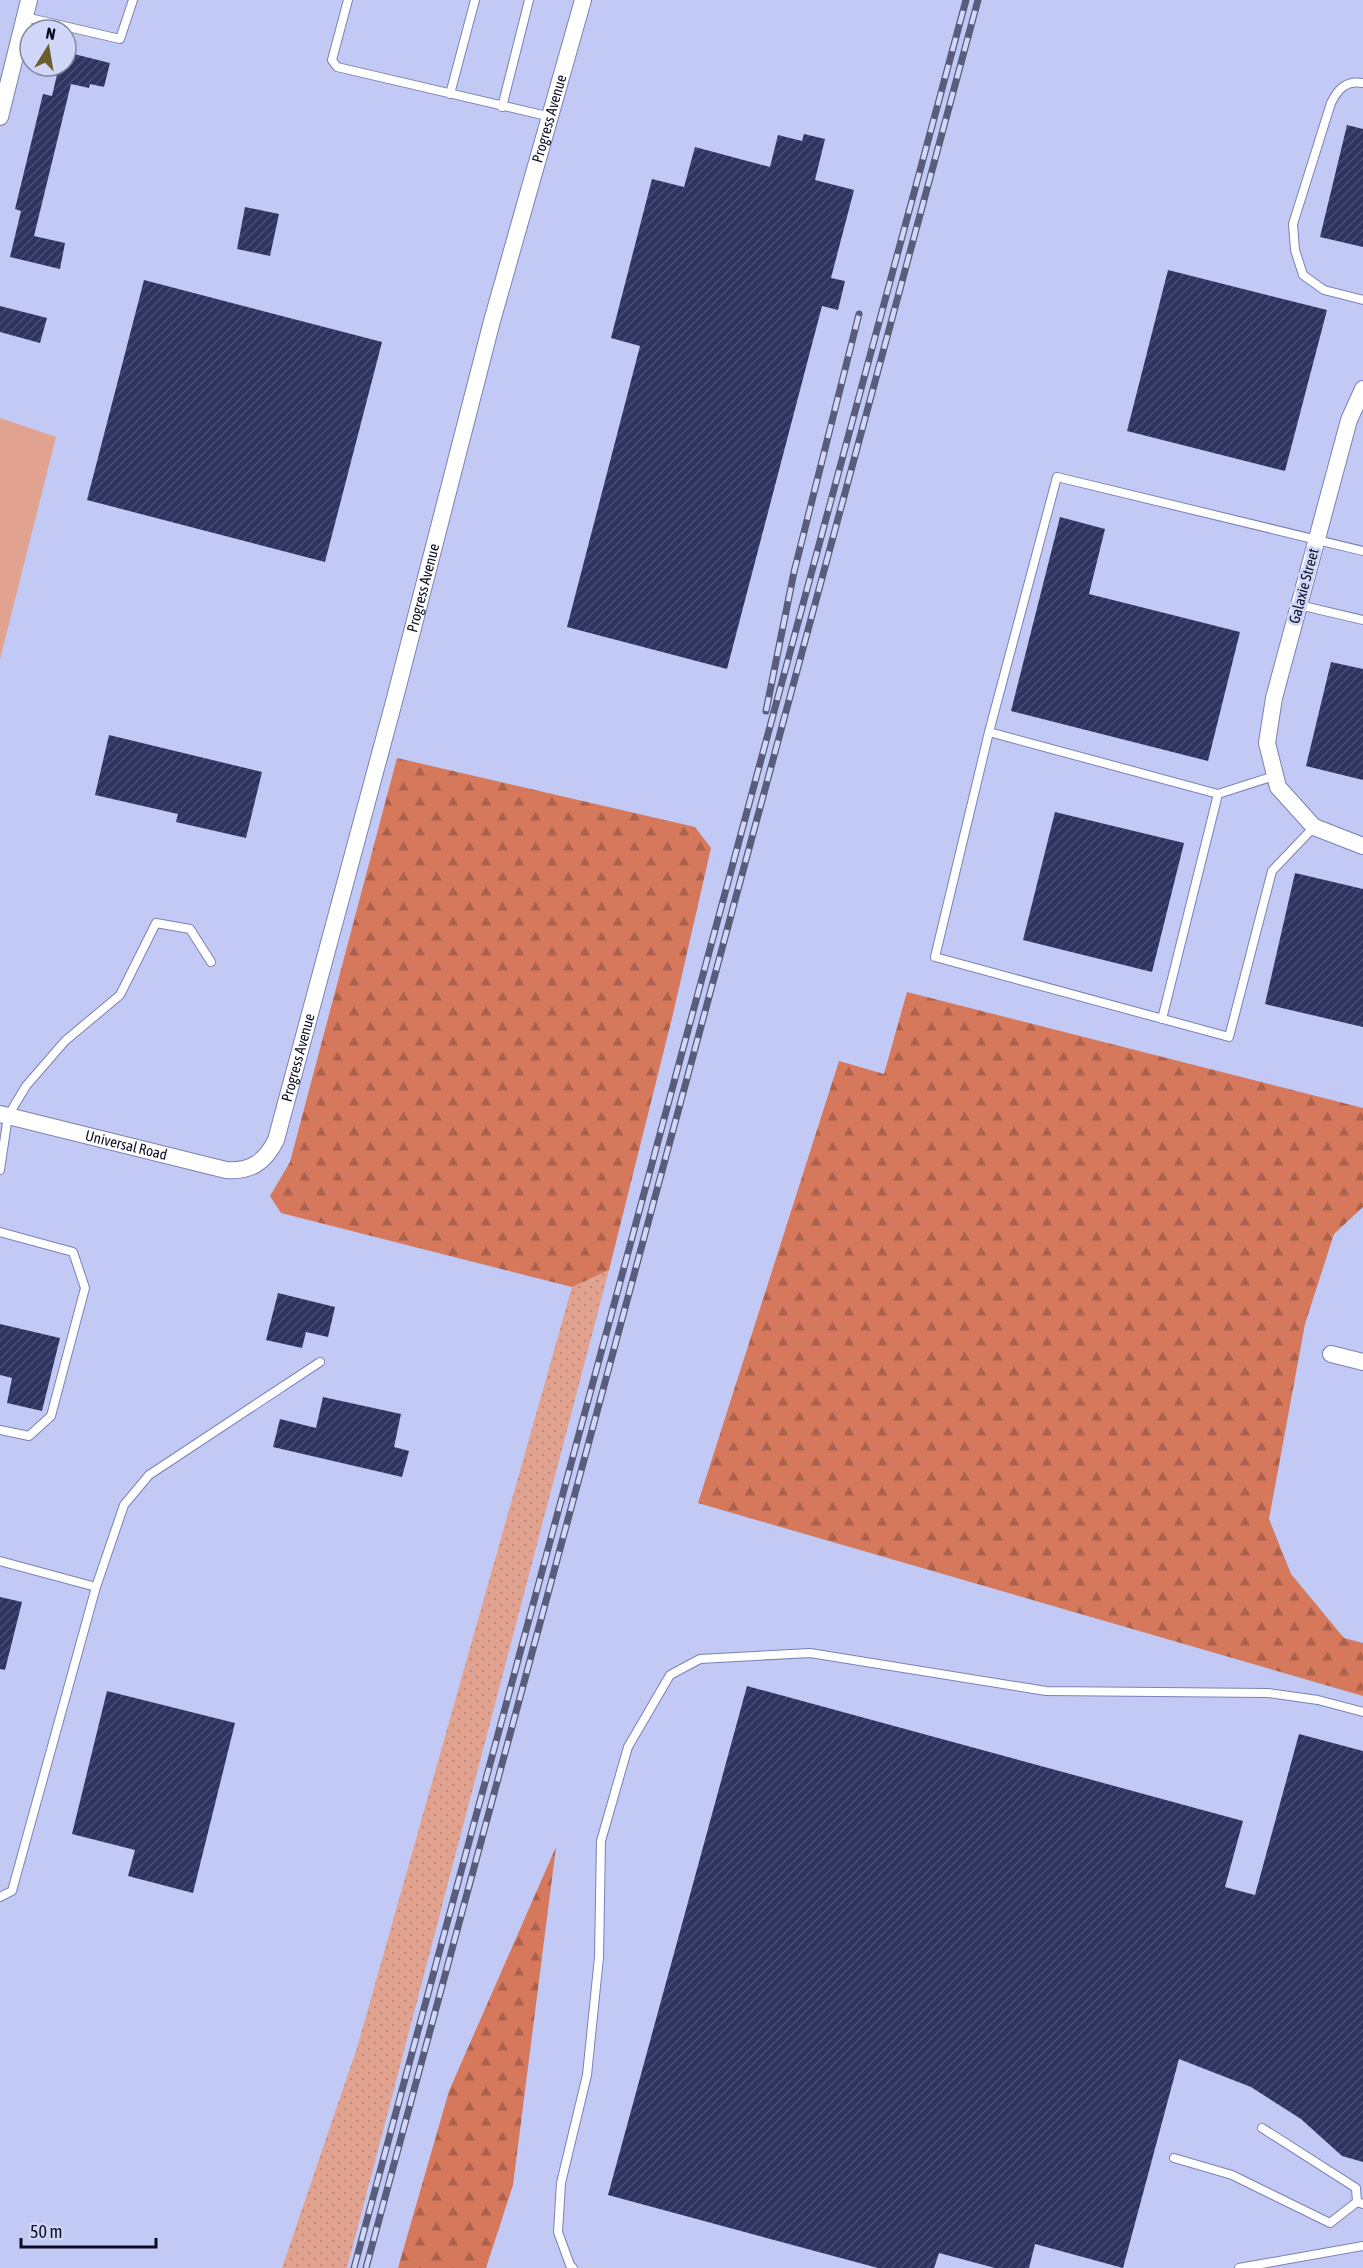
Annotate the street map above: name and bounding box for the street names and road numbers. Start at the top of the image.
street label: Progress Avenue [528,72,569,164]
street label: Progress Avenue [403,542,442,634]
street label: Galaxie Street [1285,546,1322,625]
street label: Progress Avenue [278,1011,318,1103]
street label: Universal Road [84,1126,169,1163]

